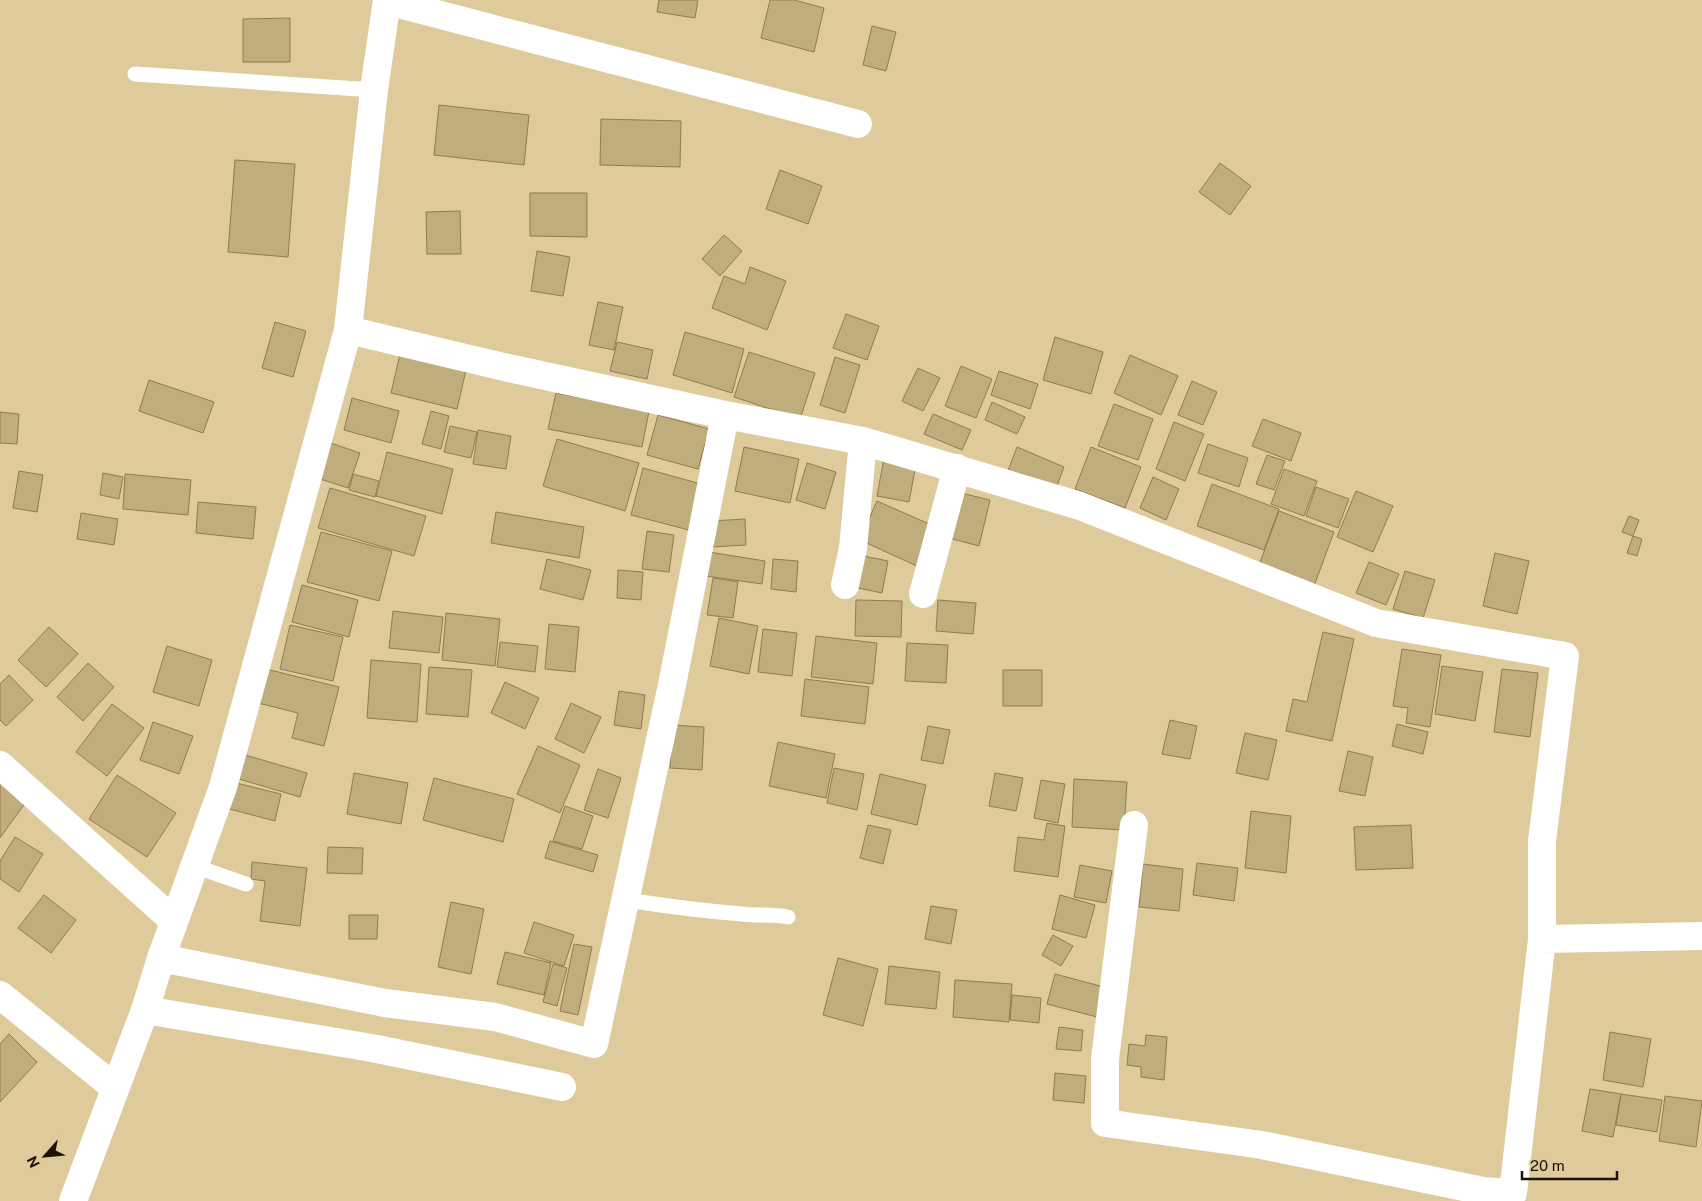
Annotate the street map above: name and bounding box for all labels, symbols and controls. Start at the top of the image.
north arrow [20,1131,70,1181]
scale bar [1522,1148,1617,1180]
text: N [24,1153,43,1170]
text: 20 m [1530,1157,1565,1174]

